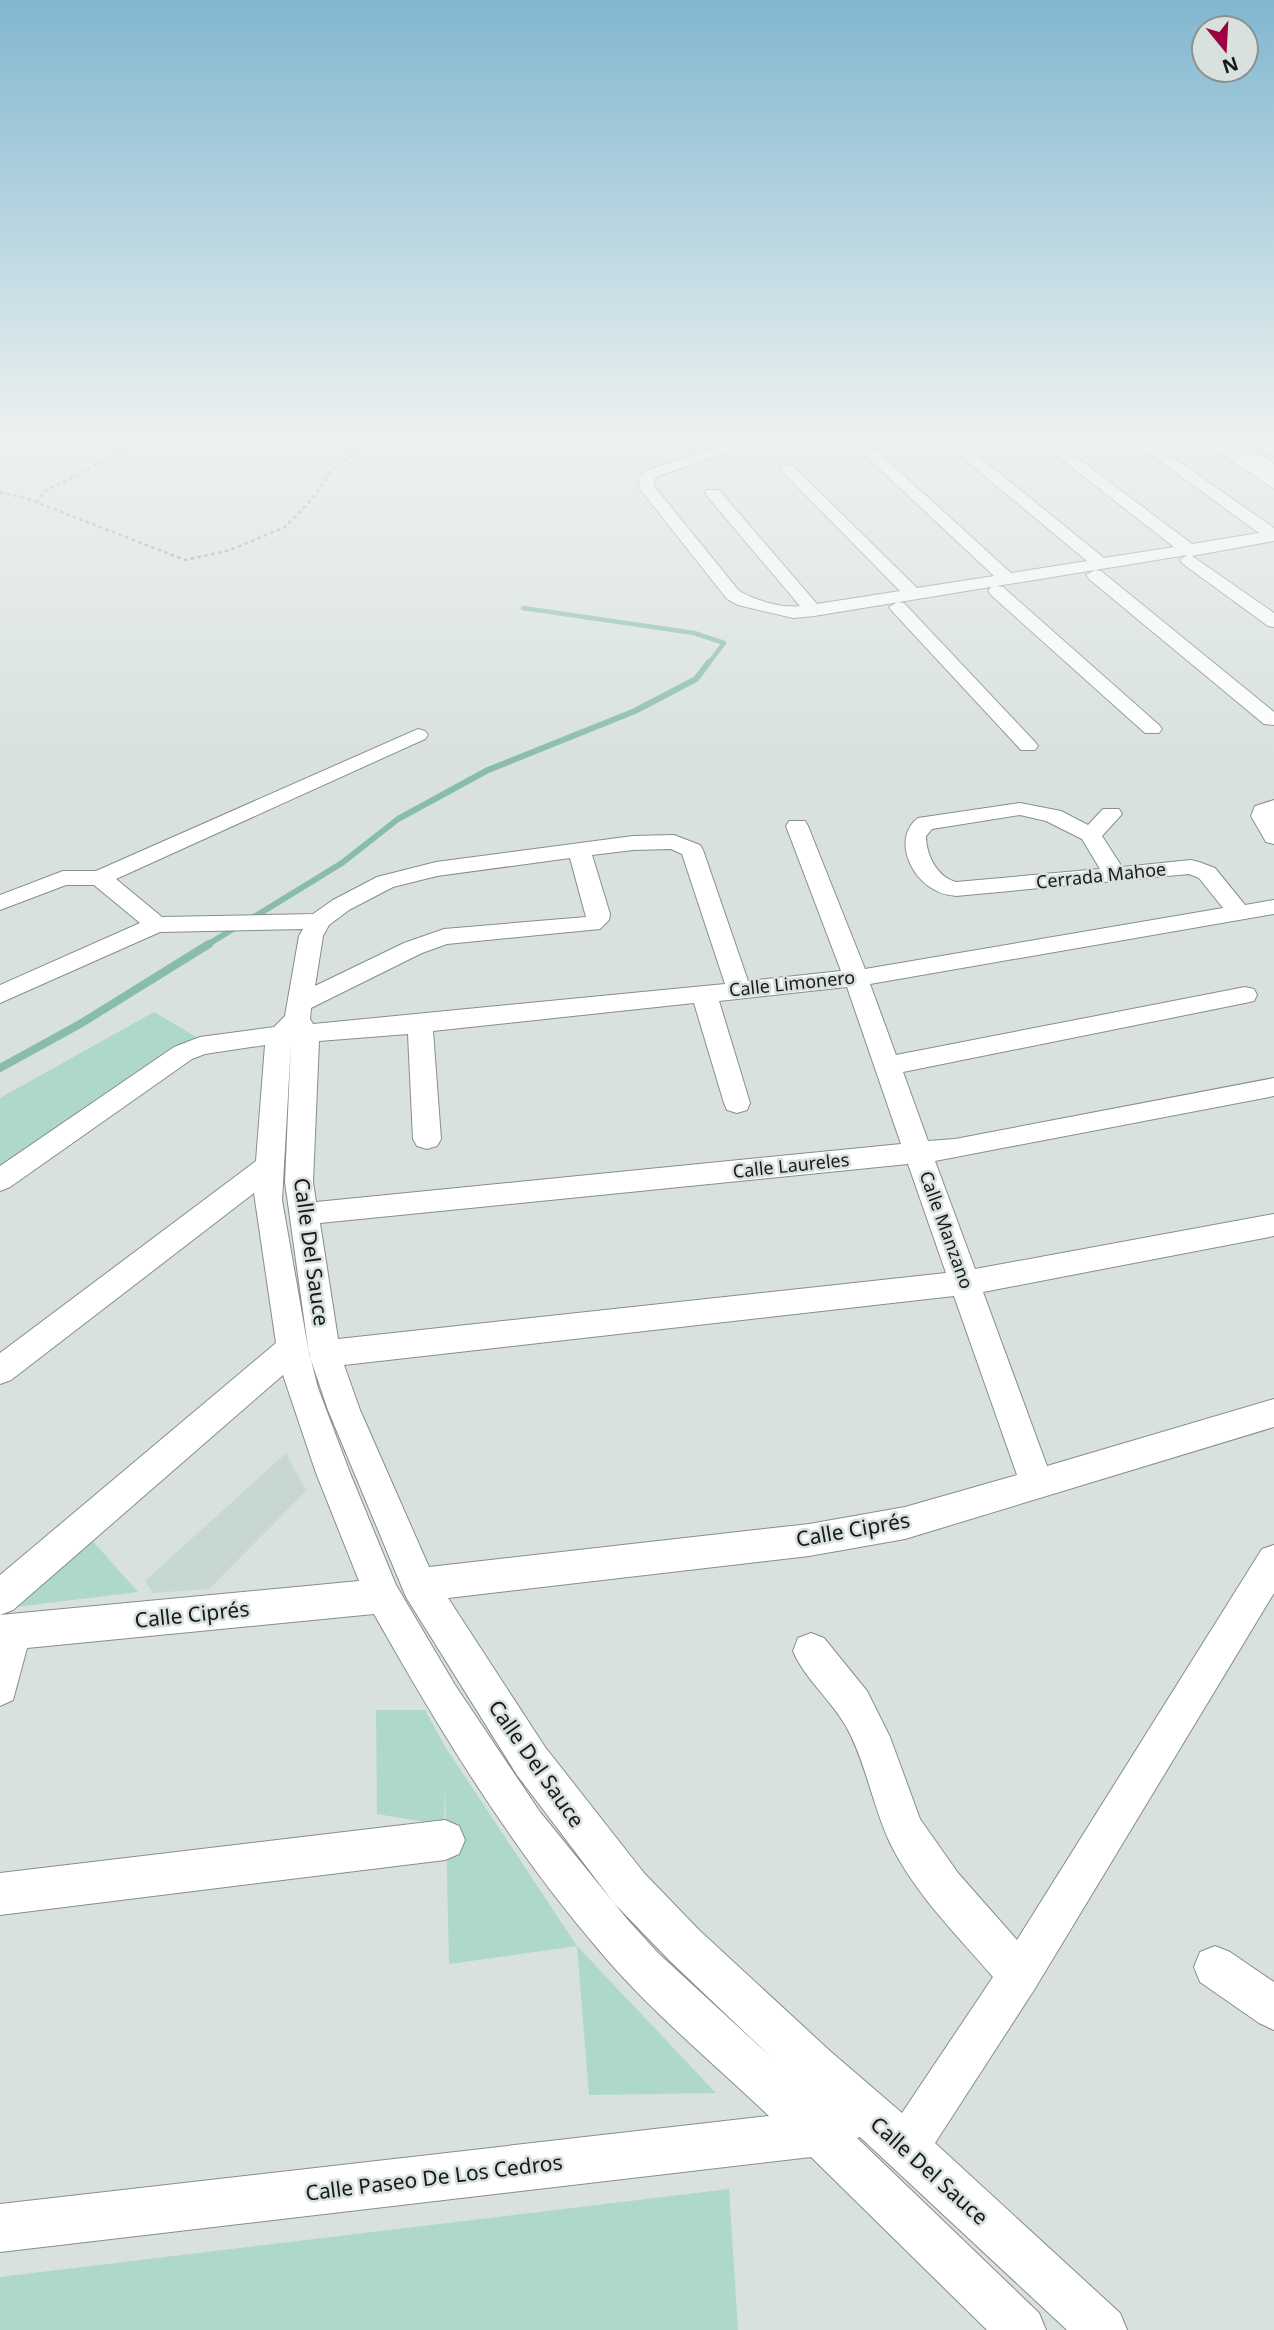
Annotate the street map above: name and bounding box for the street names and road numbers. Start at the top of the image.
street label: Cerrada Mahoe [1035,856,1167,894]
street label: Calle Limonero [728,964,856,1002]
street label: Calle Laureles [732,1147,850,1183]
street label: Calle Manzano [915,1167,979,1292]
street label: Calle Del Sauce [288,1176,336,1328]
street label: Calle Ciprés [794,1505,912,1553]
street label: Calle Ciprés [133,1594,251,1634]
street label: Calle Del Sauce [482,1694,591,1833]
street label: Calle Del Sauce [865,2110,995,2231]
street label: Calle Paseo De Los Cedros [304,2147,564,2207]

